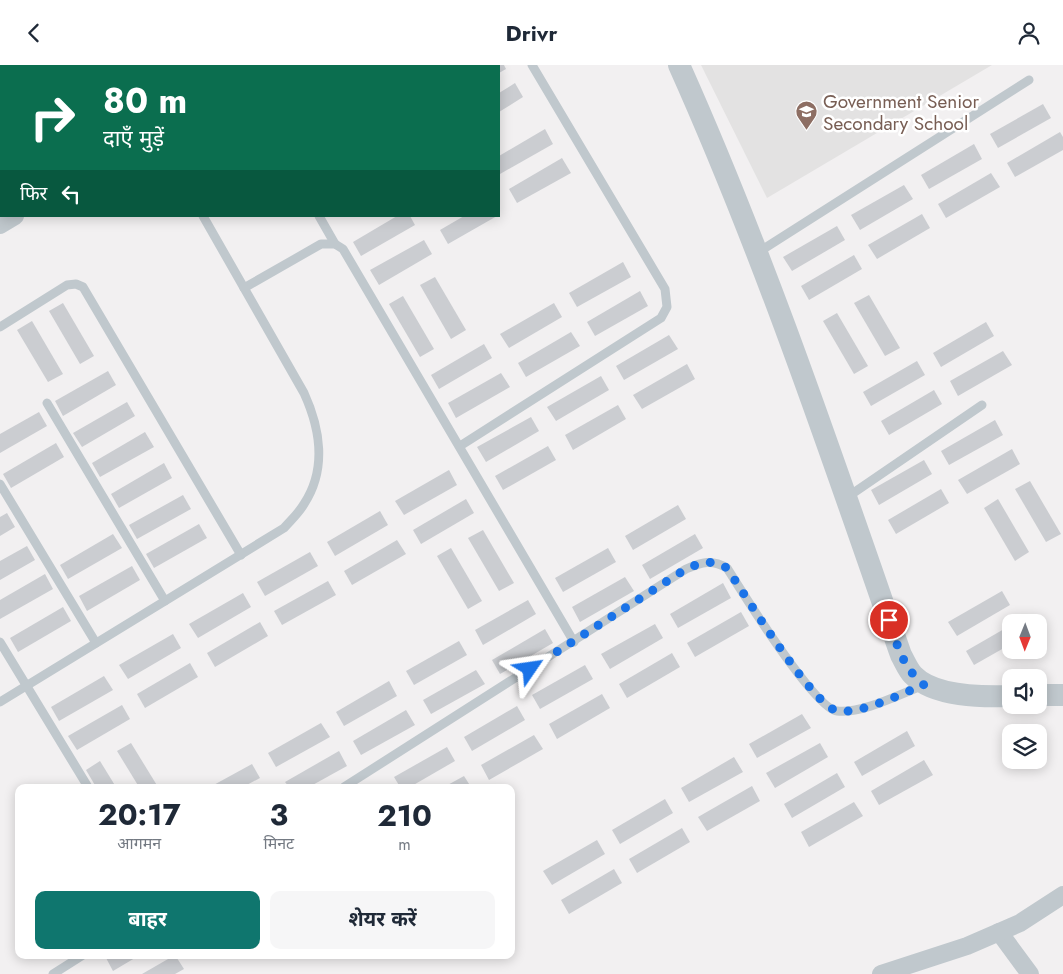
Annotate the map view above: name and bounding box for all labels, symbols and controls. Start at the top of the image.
text: Drivr [506,17,557,49]
icon: back [20,19,48,47]
icon: person [1015,19,1043,47]
text: 80 m [103,76,187,126]
icon: right [20,85,85,150]
place label: Government Senior Secondary School [823,88,979,137]
school or university icon: Government Senior Secondary School [795,100,819,131]
text: दाएँ मुड़ें [103,122,164,154]
text: फिर [20,180,47,207]
icon: left [57,180,85,208]
pin [868,599,910,641]
icon: arrive [875,606,903,634]
north arrow [1002,614,1048,659]
map controls [1002,614,1047,769]
position arrow [503,642,555,694]
button: sound [1002,669,1047,714]
button: layers [1002,724,1047,769]
text: 20:17 [98,793,181,836]
text: 3 [270,793,288,836]
text: 210 [377,794,432,837]
text: आगमन [117,832,161,855]
text: मिनट [264,832,294,855]
text: m [398,833,411,856]
button: बाहर [35,891,260,949]
button: शेयर करें [270,891,495,949]

